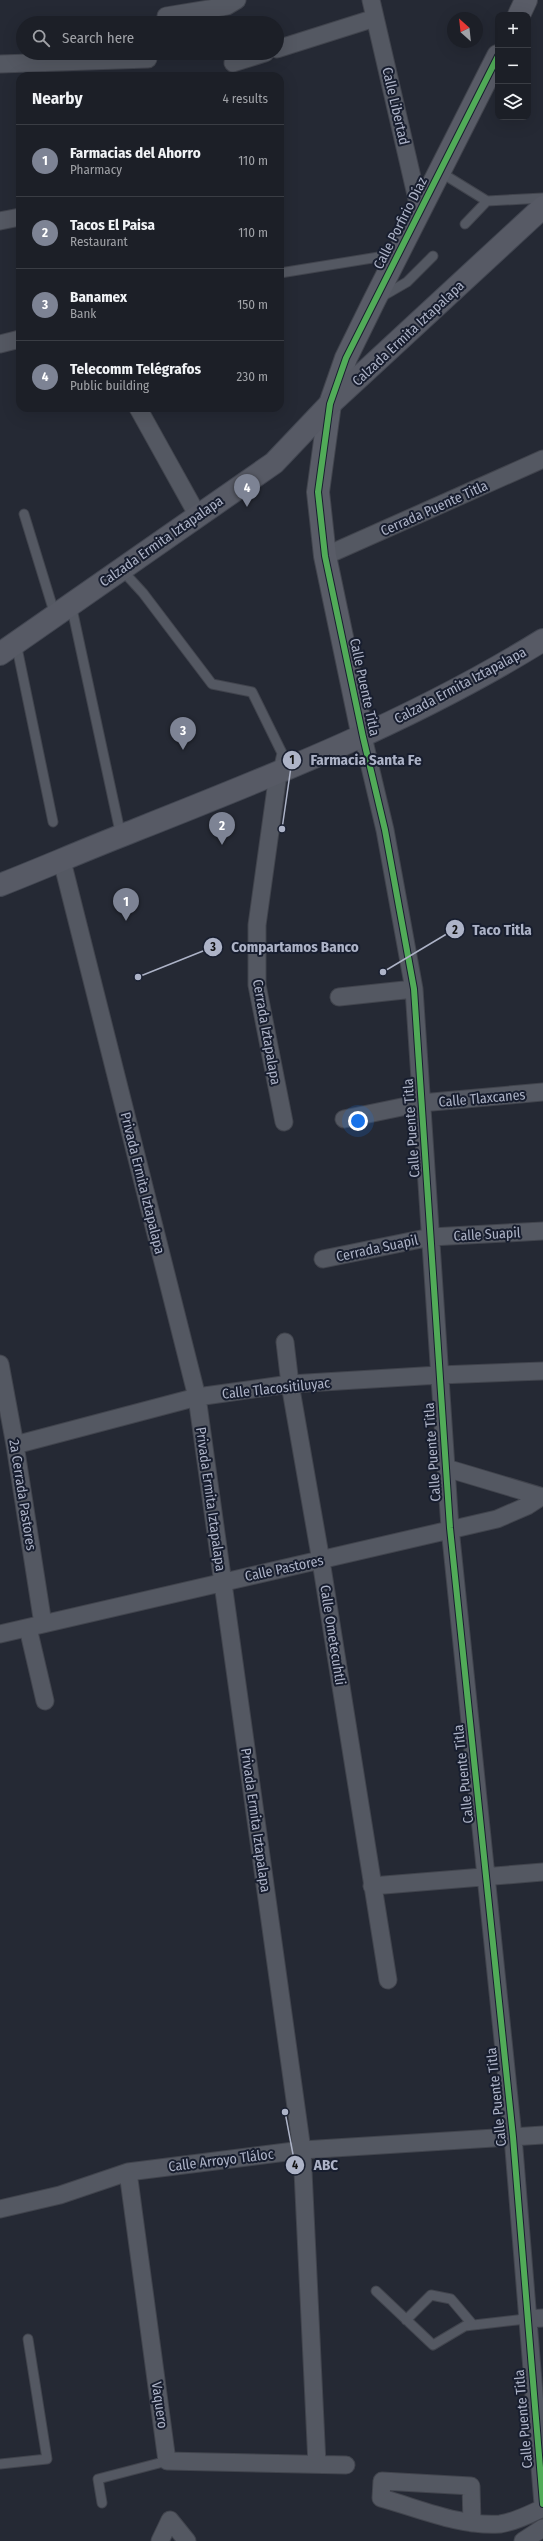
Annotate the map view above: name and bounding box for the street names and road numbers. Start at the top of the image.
street label: Calle Libertad [378,66,413,147]
street label: Calle Porfirio Díaz [370,174,431,272]
street label: Calzada Ermita Iztapalapa [349,277,468,390]
street label: Cerrada Puente Titla [378,477,491,540]
street label: Calzada Ermita Iztapalapa [96,492,226,590]
street label: Calle Puente Titla [346,637,383,738]
street label: Calzada Ermita Iztapalapa [391,643,529,727]
street label: Cerrada Iztapalapa [249,978,284,1086]
street label: Calle Puente Titla [400,1078,423,1178]
street label: Calle Tlaxcanes [438,1086,526,1111]
street label: Privada Ermita Iztapalapa [117,1110,168,1256]
street label: Calle Suapil [453,1224,521,1245]
street label: Cerrada Suapil [335,1231,420,1265]
street label: Calle Tlacositiluyac [221,1374,331,1403]
street label: Calle Puente Titla [421,1402,444,1502]
street label: Privada Ermita Iztapalapa [192,1426,229,1572]
street label: 2a Cerrada Pastores [5,1438,40,1552]
street label: Calle Pastores [243,1552,325,1585]
street label: Calle Ometecuhtli [316,1584,349,1686]
street label: Calle Puente Titla [450,1724,477,1824]
street label: Privada Ermita Iztapalapa [237,1747,274,1893]
street label: Calle Puente Titla [483,2047,510,2147]
street label: Calle Arroyo Tláloc [168,2146,275,2175]
street label: Calle Puente Titla [511,2369,536,2469]
street label: Vaquero [148,2381,171,2430]

